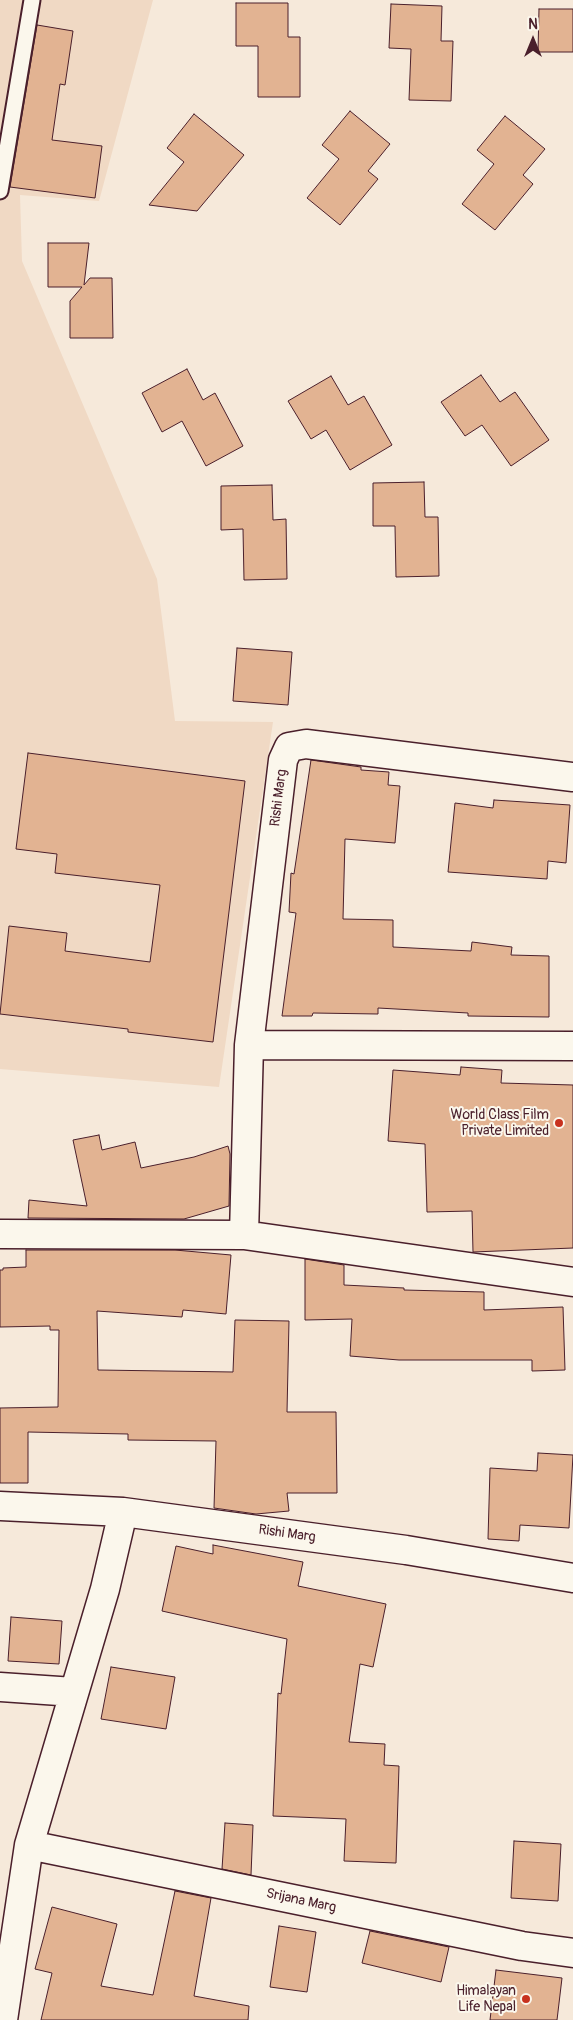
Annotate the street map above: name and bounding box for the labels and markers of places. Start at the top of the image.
place label: World Class Film Private Limited [451,1107,549,1140]
marker: World Class Film Private Limited [553,1117,565,1129]
place label: Himalayan Life Nepal [456,1983,516,2015]
marker: Himalayan Life Nepal [520,1993,532,2005]

